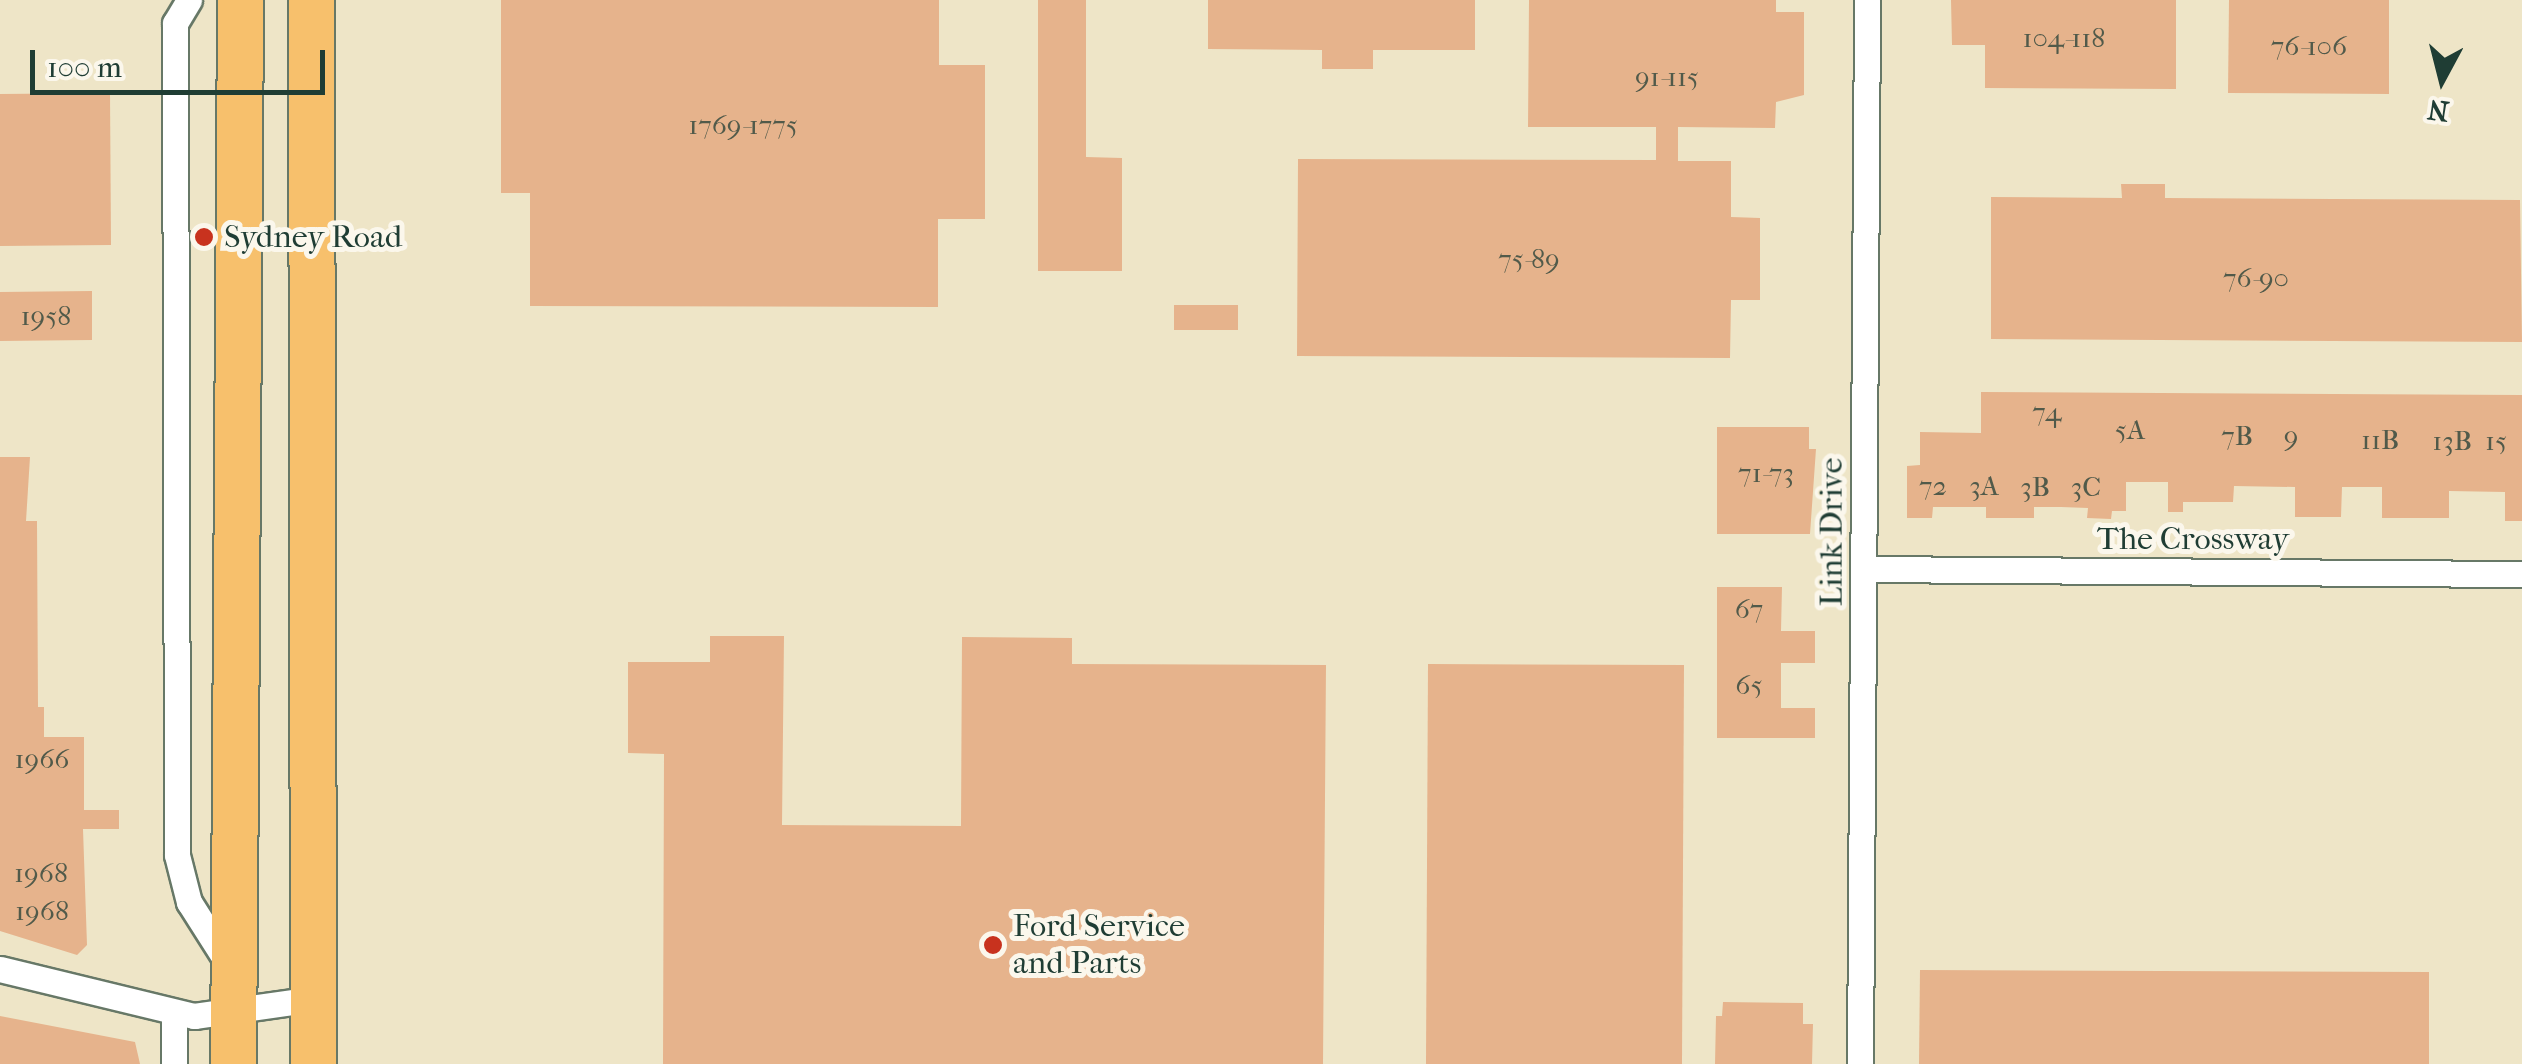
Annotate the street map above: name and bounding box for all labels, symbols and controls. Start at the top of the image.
house number: 104-118 [2023,21,2105,55]
house number: 76-106 [2271,29,2347,63]
scale bar [35,30,330,92]
north arrow [2392,30,2492,130]
text: 100 m [47,50,122,85]
house number: 91-115 [1635,60,1699,94]
text: N [2426,93,2451,128]
house number: 1769-1775 [688,108,798,142]
place label: Sydney Road [224,218,402,256]
marker: Sydney Road [193,226,215,248]
house number: 75-89 [1498,242,1560,276]
house number: 76-90 [2223,261,2289,295]
house number: 1958 [21,299,71,333]
house number: 74 [2032,395,2062,429]
house number: 5A [2115,413,2145,447]
house number: 7B [2221,419,2253,453]
house number: 9 [2284,419,2298,453]
house number: 11B [2361,423,2399,457]
house number: 13B [2432,424,2472,458]
house number: 15 [2485,424,2507,458]
house number: 71-73 [1738,456,1794,490]
street label: Link Drive [1813,458,1851,606]
house number: 72 [1919,469,1947,503]
house number: 3A [1969,469,1999,503]
house number: 3B [2020,470,2050,504]
house number: 3C [2071,470,2101,504]
street label: The Crossway [2097,520,2289,558]
house number: 67 [1735,592,1763,626]
house number: 65 [1735,668,1763,702]
house number: 1966 [14,742,70,776]
house number: 1968 [14,856,68,890]
house number: 1968 [15,894,69,928]
place label: Ford Service and Parts [1013,908,1185,983]
marker: Ford Service and Parts [982,934,1004,956]

